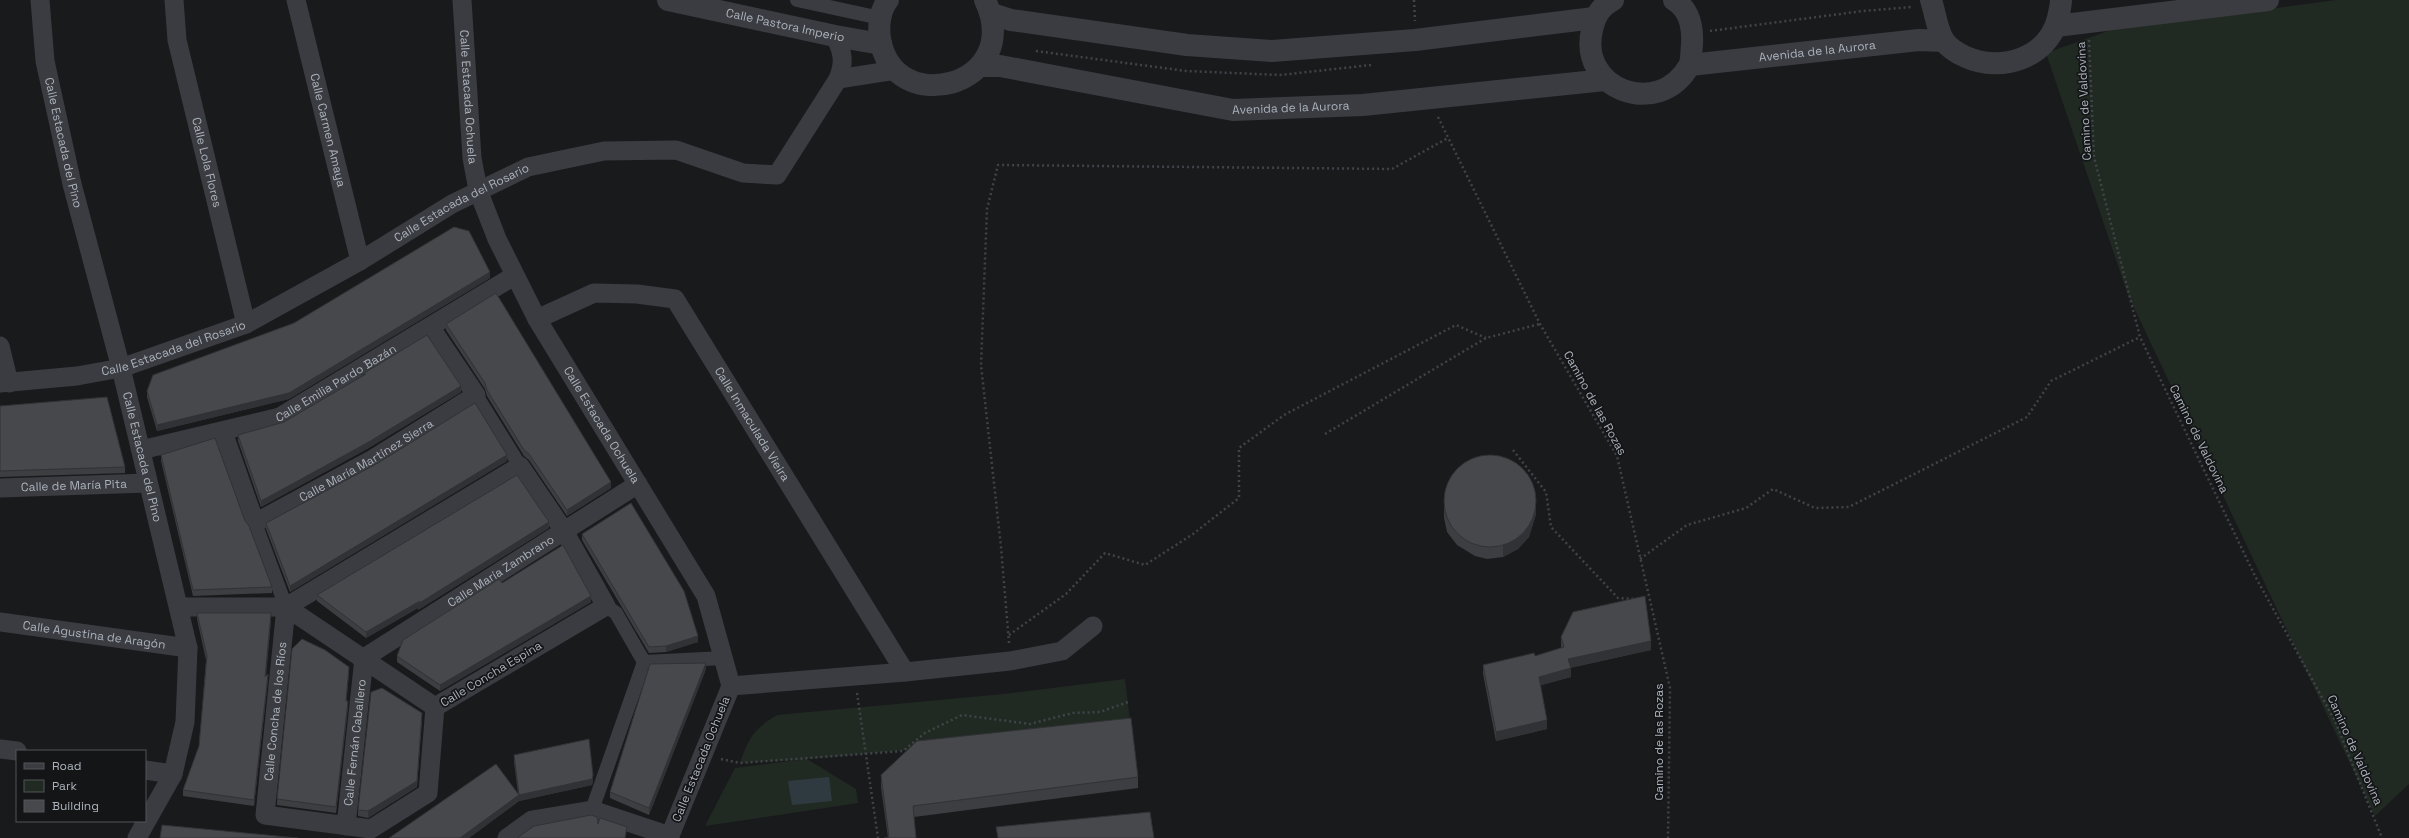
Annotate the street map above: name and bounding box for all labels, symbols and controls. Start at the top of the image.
street label: Calle Pastora Imperio [725,5,846,46]
street label: Calle Estacada Ochuela [456,29,481,165]
street label: Avenida de la Aurora [1758,37,1877,65]
street label: Camino de Valdovina [2073,41,2095,161]
street label: Calle Carmen Amaya [306,72,350,189]
street label: Calle Estacada del Pino [41,76,86,210]
street label: Avenida de la Aurora [1232,98,1350,118]
street label: Calle Lola Flores [188,116,225,209]
street label: Calle Estacada del Rosario [391,160,532,246]
street label: Calle Estacada del Rosario [100,317,248,379]
street label: Calle Emilia Pardo Bazán [274,341,399,426]
street label: Camino de las Rozas [1560,348,1630,458]
street label: Calle Estacada Ochuela [560,363,644,487]
street label: Calle Inmaculada Vieira [711,364,794,484]
street label: Camino de Valdovina [2166,382,2232,496]
street label: Calle Estacada del Pino [119,390,166,524]
street label: Calle María Martínez Sierra [296,415,436,506]
street label: Calle de María Pita [21,476,127,495]
street label: Calle María Zambrano [444,531,557,611]
street label: Calle Agustina de Aragón [22,617,167,653]
street label: Calle Concha Espina [437,637,545,711]
street label: Calle Concha de los Ríos [260,641,290,782]
street label: Calle Fernán Caballero [340,678,370,807]
street label: Camino de las Rozas [1651,683,1667,801]
street label: Camino de Valdovina [2324,692,2387,808]
street label: Calle Estacada Ochuela [668,694,734,824]
legend [16,750,146,822]
text: Road [52,758,81,774]
text: Park [52,778,77,794]
text: Building [52,798,99,814]

